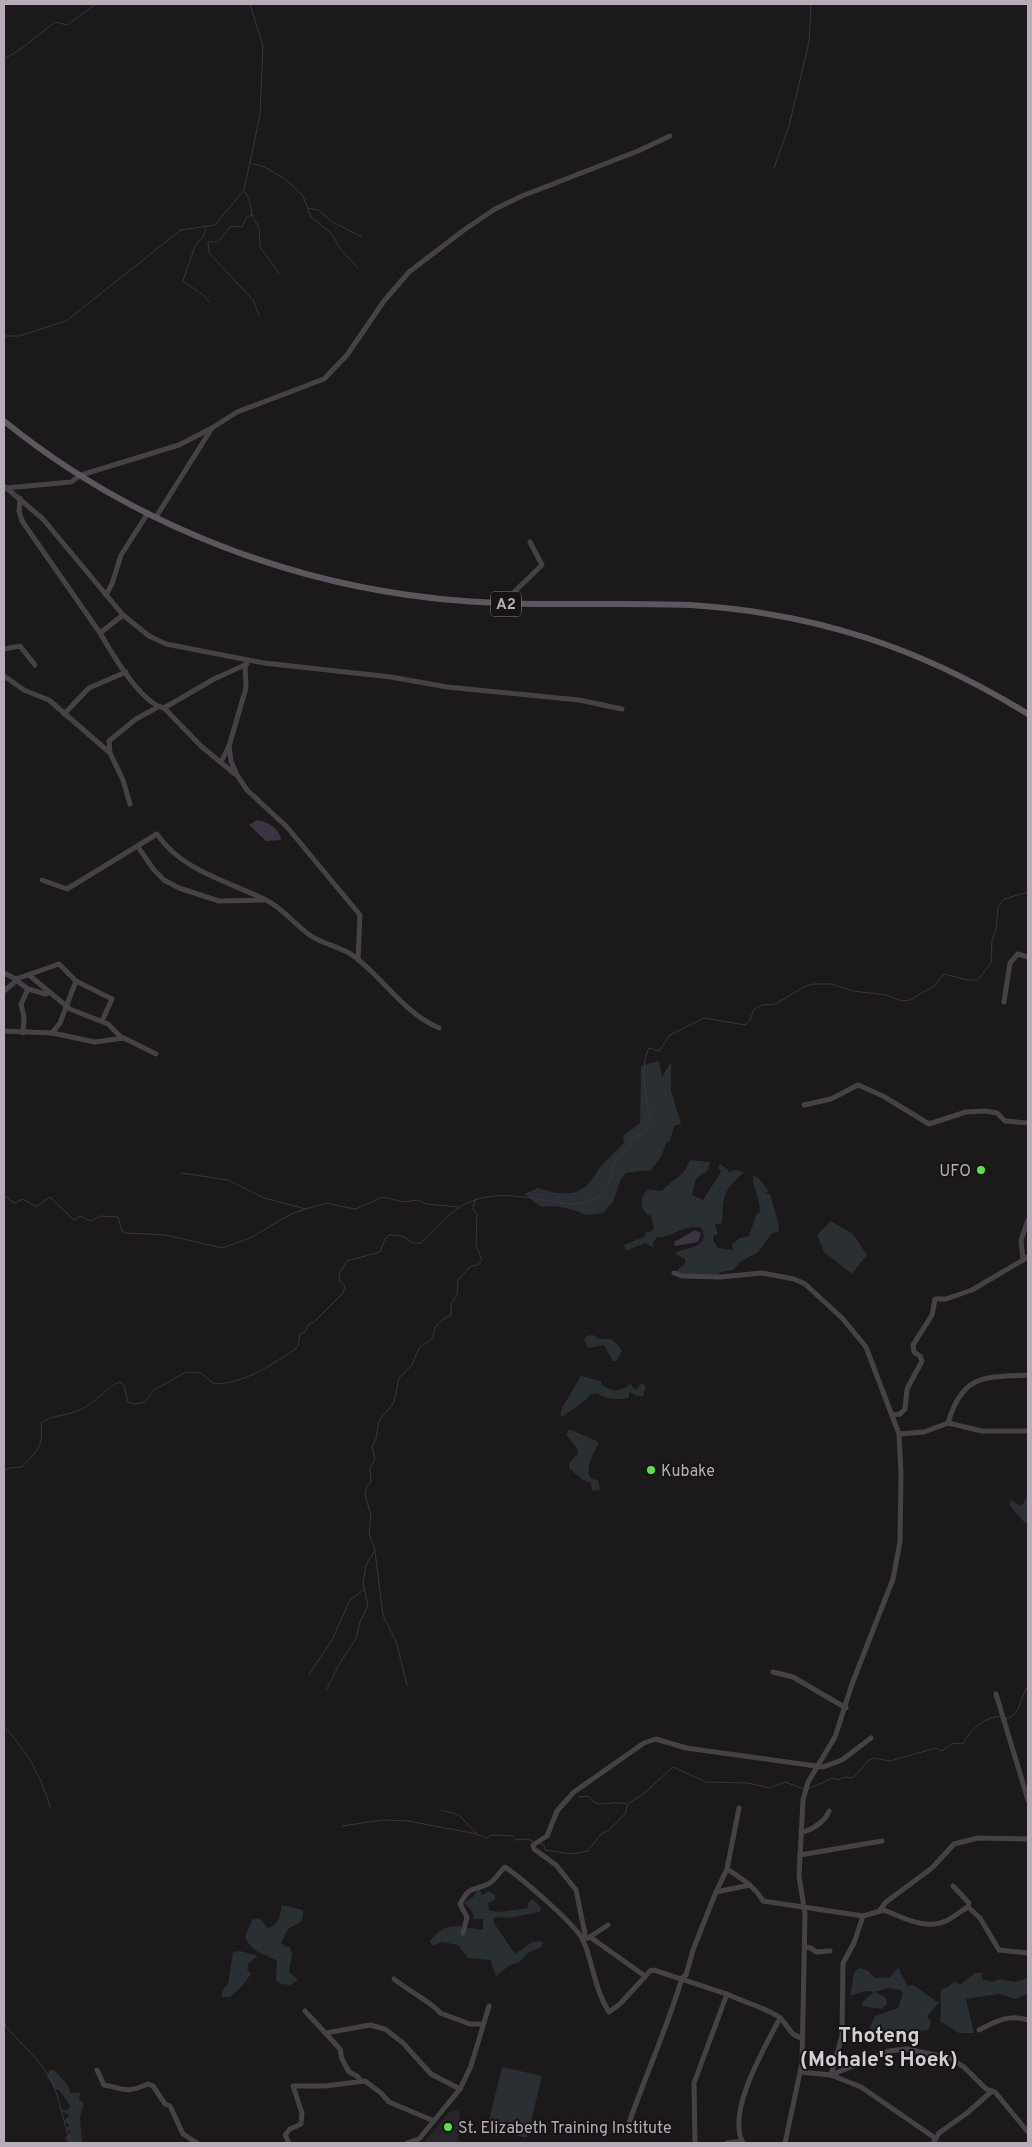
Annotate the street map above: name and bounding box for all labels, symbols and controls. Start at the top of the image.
road number: A2 [491,592,521,616]
place label: UFO [939,1162,971,1182]
marker: UFO [975,1164,987,1176]
place label: Kubake [661,1462,715,1482]
marker: Kubake [645,1464,657,1476]
district label: Thoteng (Mohale's Hoek) [800,2023,958,2074]
place label: St. Elizabeth Training Institute [458,2119,672,2139]
marker: St. Elizabeth Training Institute [442,2121,454,2133]

